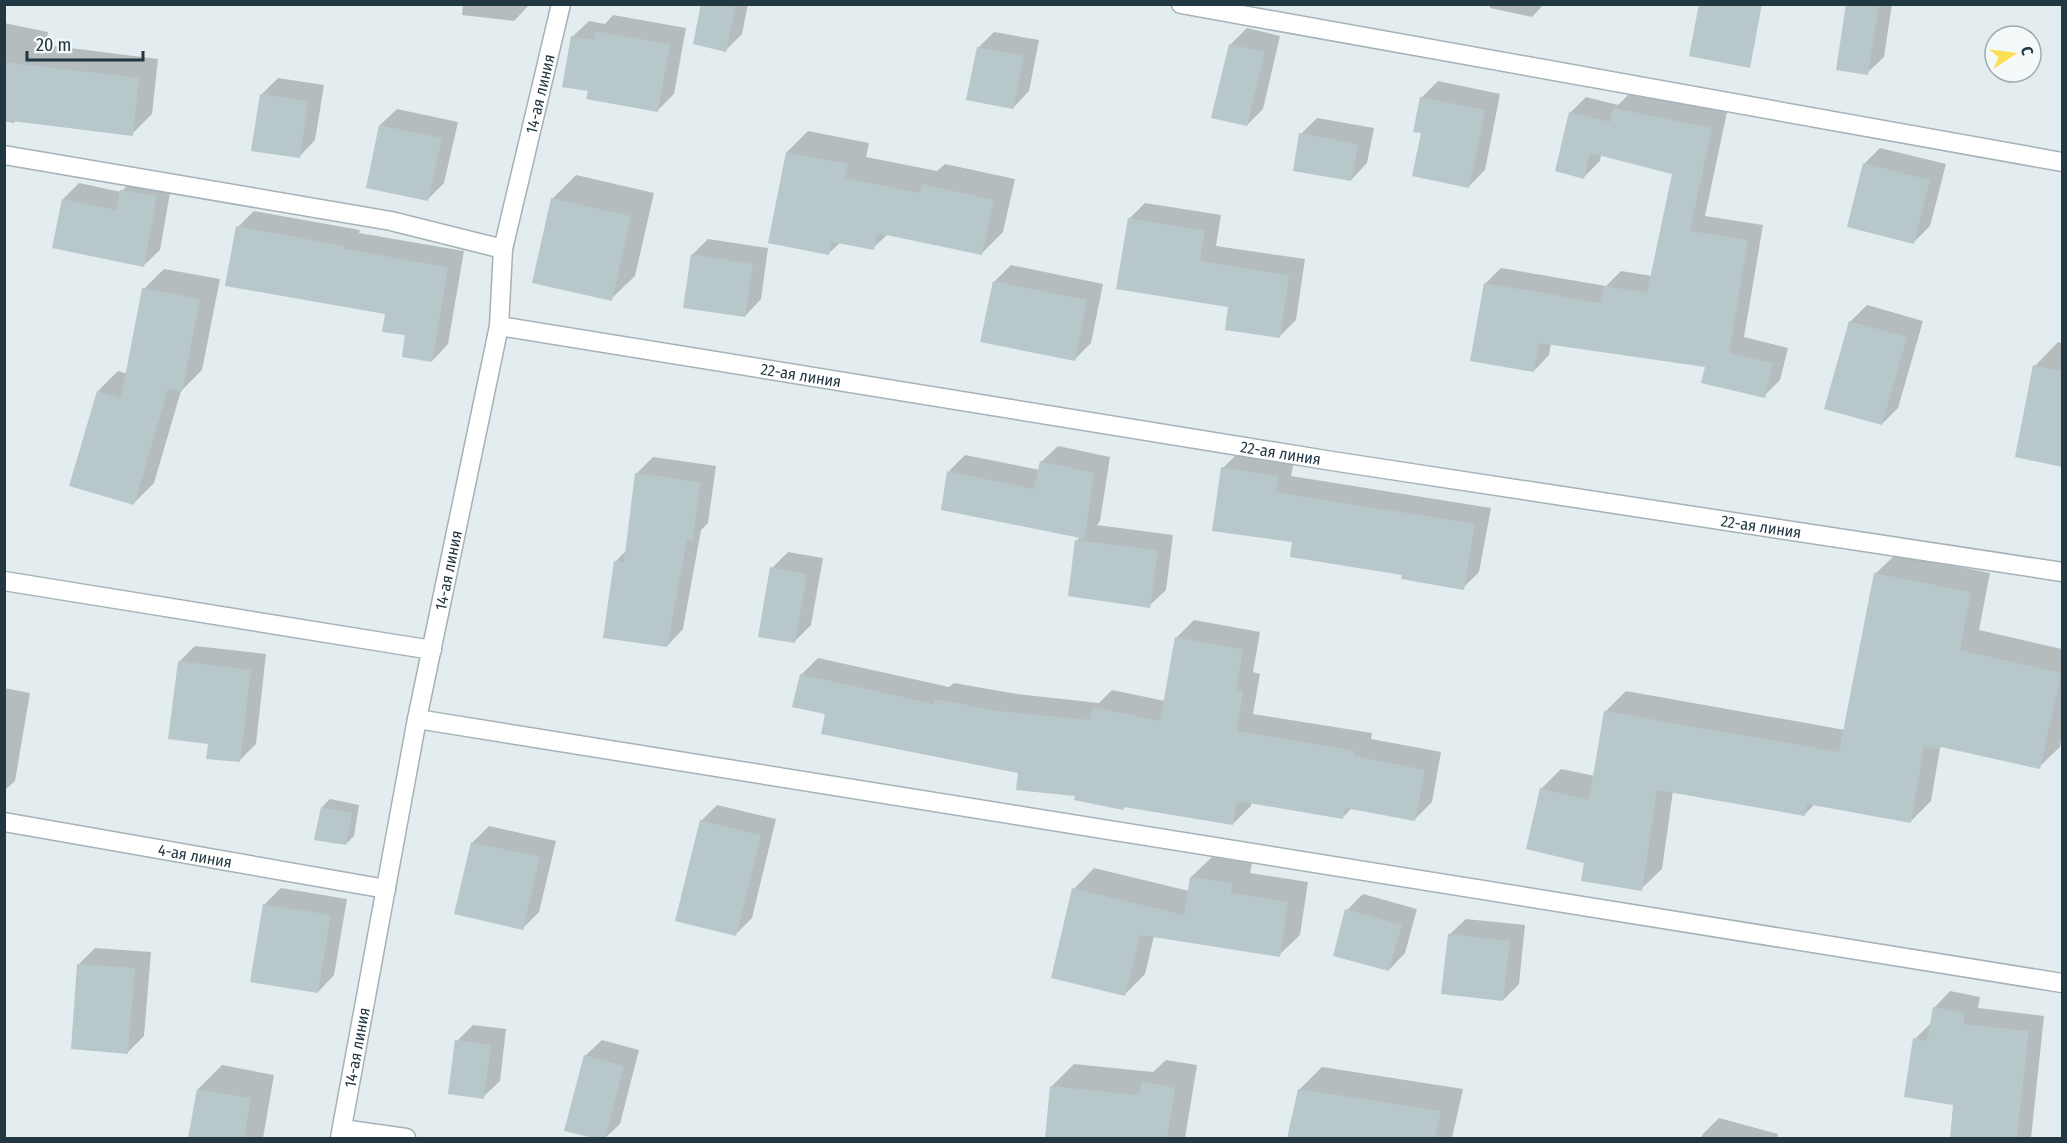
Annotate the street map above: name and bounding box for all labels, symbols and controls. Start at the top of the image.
scale bar [27,24,142,62]
north arrow [1983,24,2043,84]
text: 20 m [36,34,71,56]
text: С [2017,45,2037,58]
street label: 14-ая линия [522,52,559,136]
street label: 22-ая линия [759,360,843,391]
street label: 22-ая линия [1239,437,1322,469]
street label: 22-ая линия [1720,511,1803,542]
street label: 14-ая линия [431,529,466,612]
street label: 4-ая линия [156,840,234,872]
street label: 14-ая линия [340,1006,374,1089]

